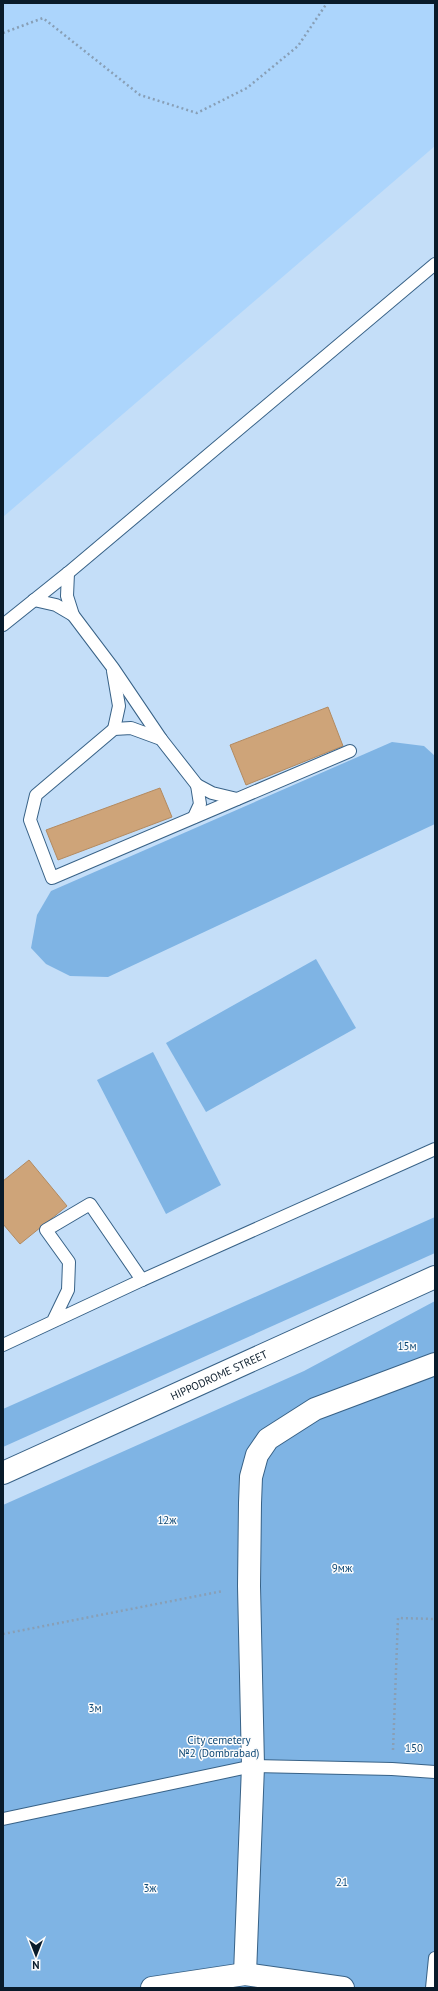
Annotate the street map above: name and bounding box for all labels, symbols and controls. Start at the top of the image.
park label: 15м [397,1339,417,1353]
street label: HIPPODROME STREET [168,1347,270,1403]
park label: 12ж [157,1513,177,1527]
park label: 9мж [332,1561,353,1575]
park label: 3м [88,1701,102,1715]
park label: City cemetery №2 (Dombrabad) [179,1733,259,1760]
park label: 150 [405,1741,423,1755]
park label: 21 [336,1875,348,1889]
park label: 3ж [143,1881,157,1895]
north arrow [16,1935,56,1975]
text: N [32,1958,40,1972]

